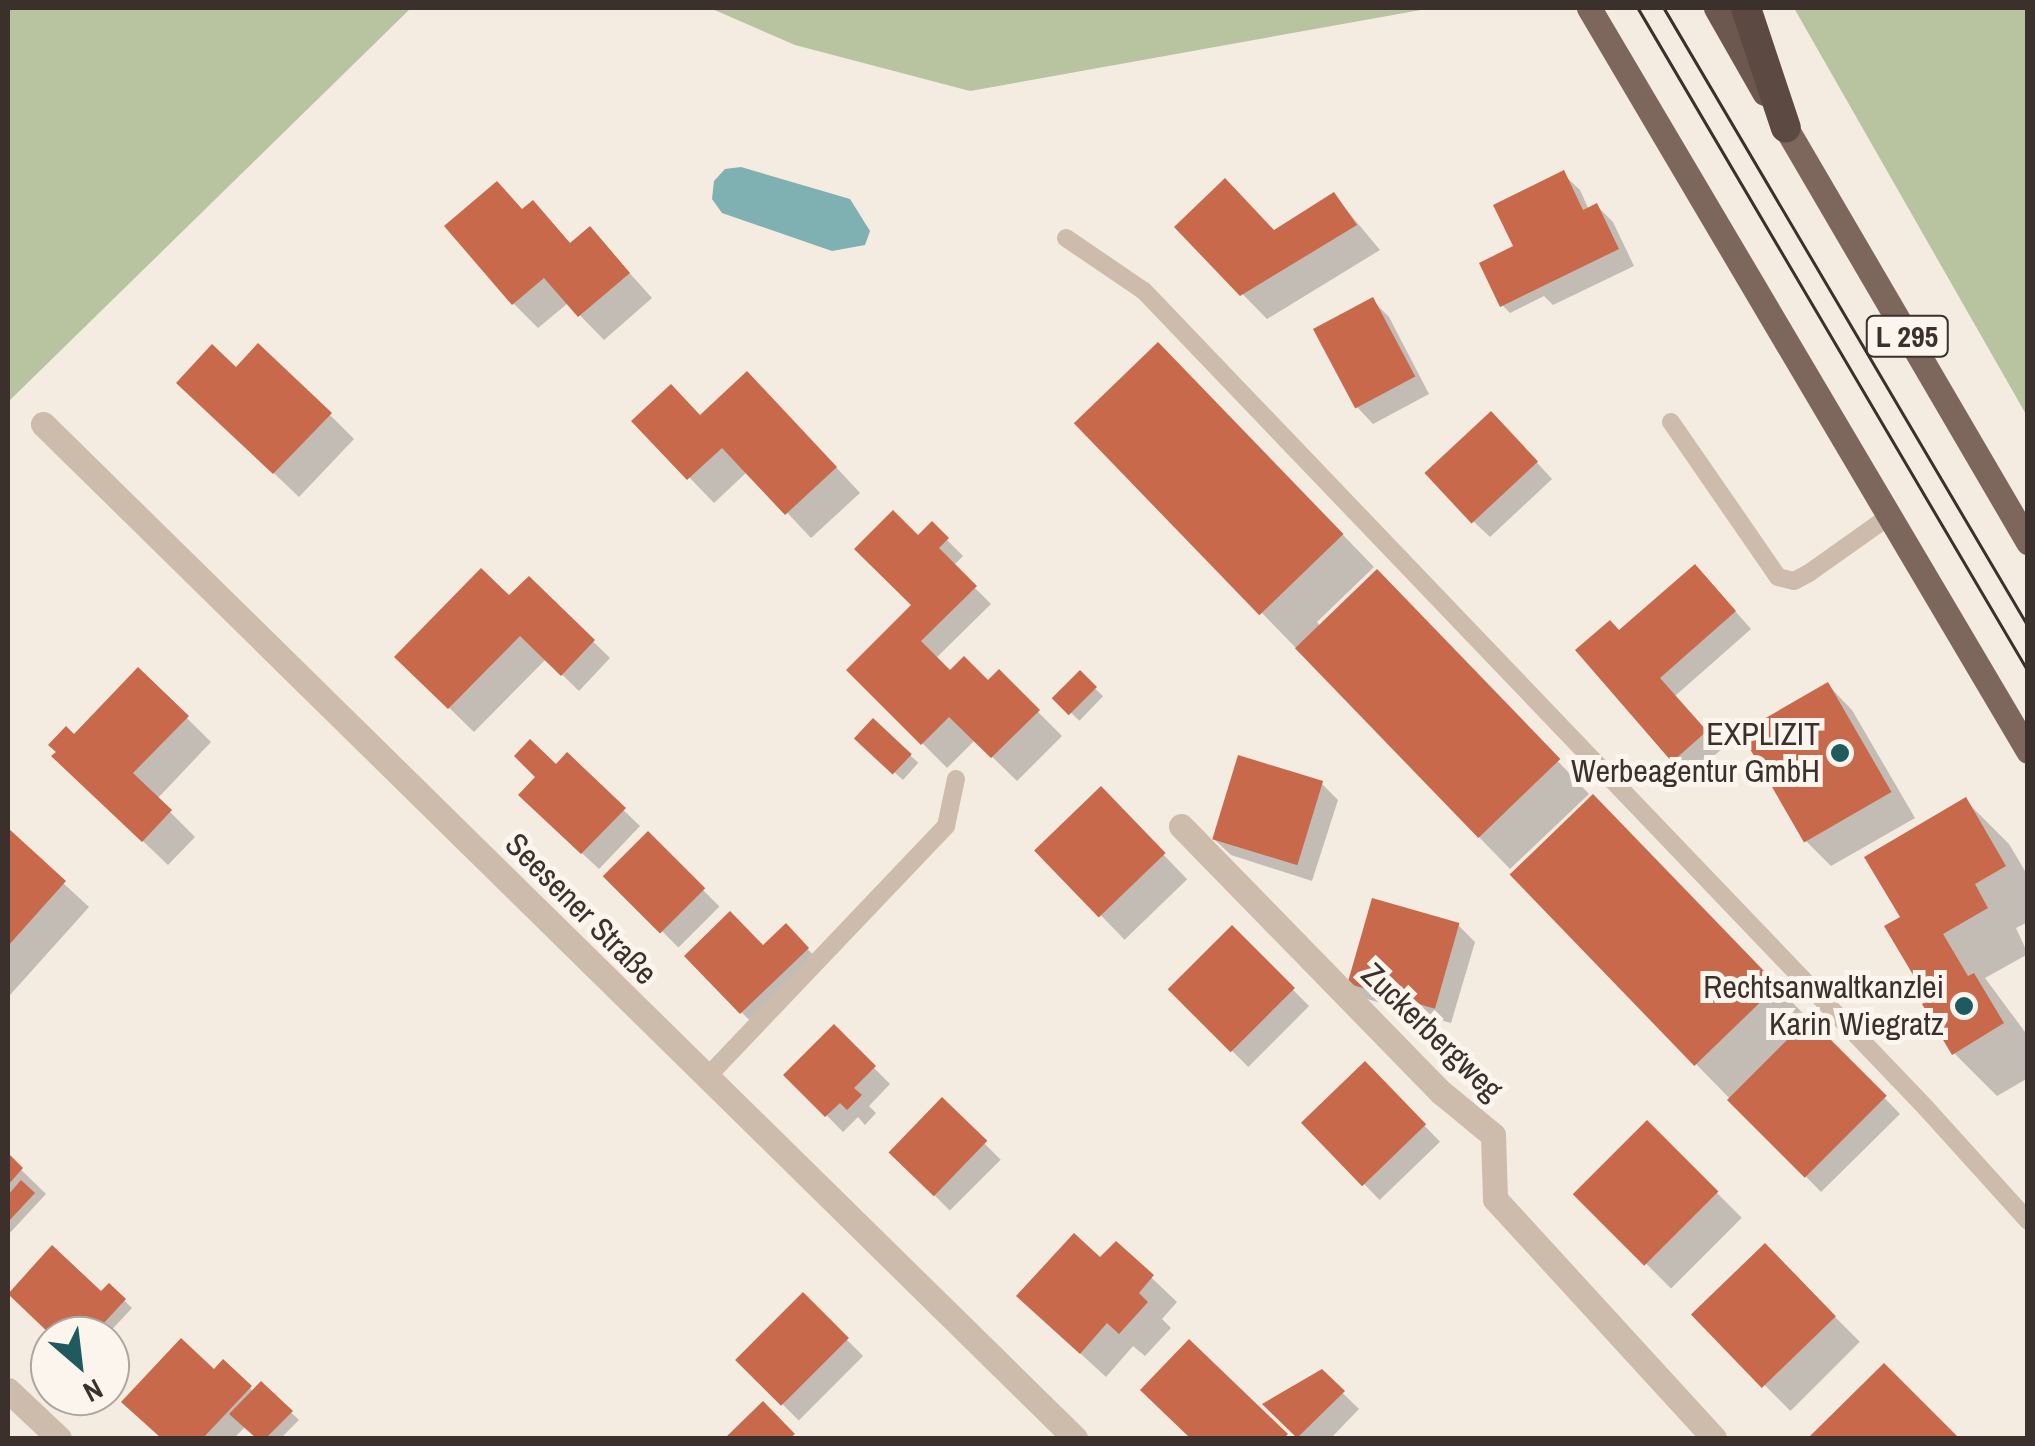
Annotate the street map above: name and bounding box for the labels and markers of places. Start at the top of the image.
place label: EXPLIZIT Werbeagentur GmbH [1571,716,1820,791]
marker: EXPLIZIT Werbeagentur GmbH [1829,742,1851,764]
place label: Rechtsanwaltkanzlei Karin Wiegratz [1703,969,1944,1044]
marker: Rechtsanwaltkanzlei Karin Wiegratz [1953,995,1975,1017]

